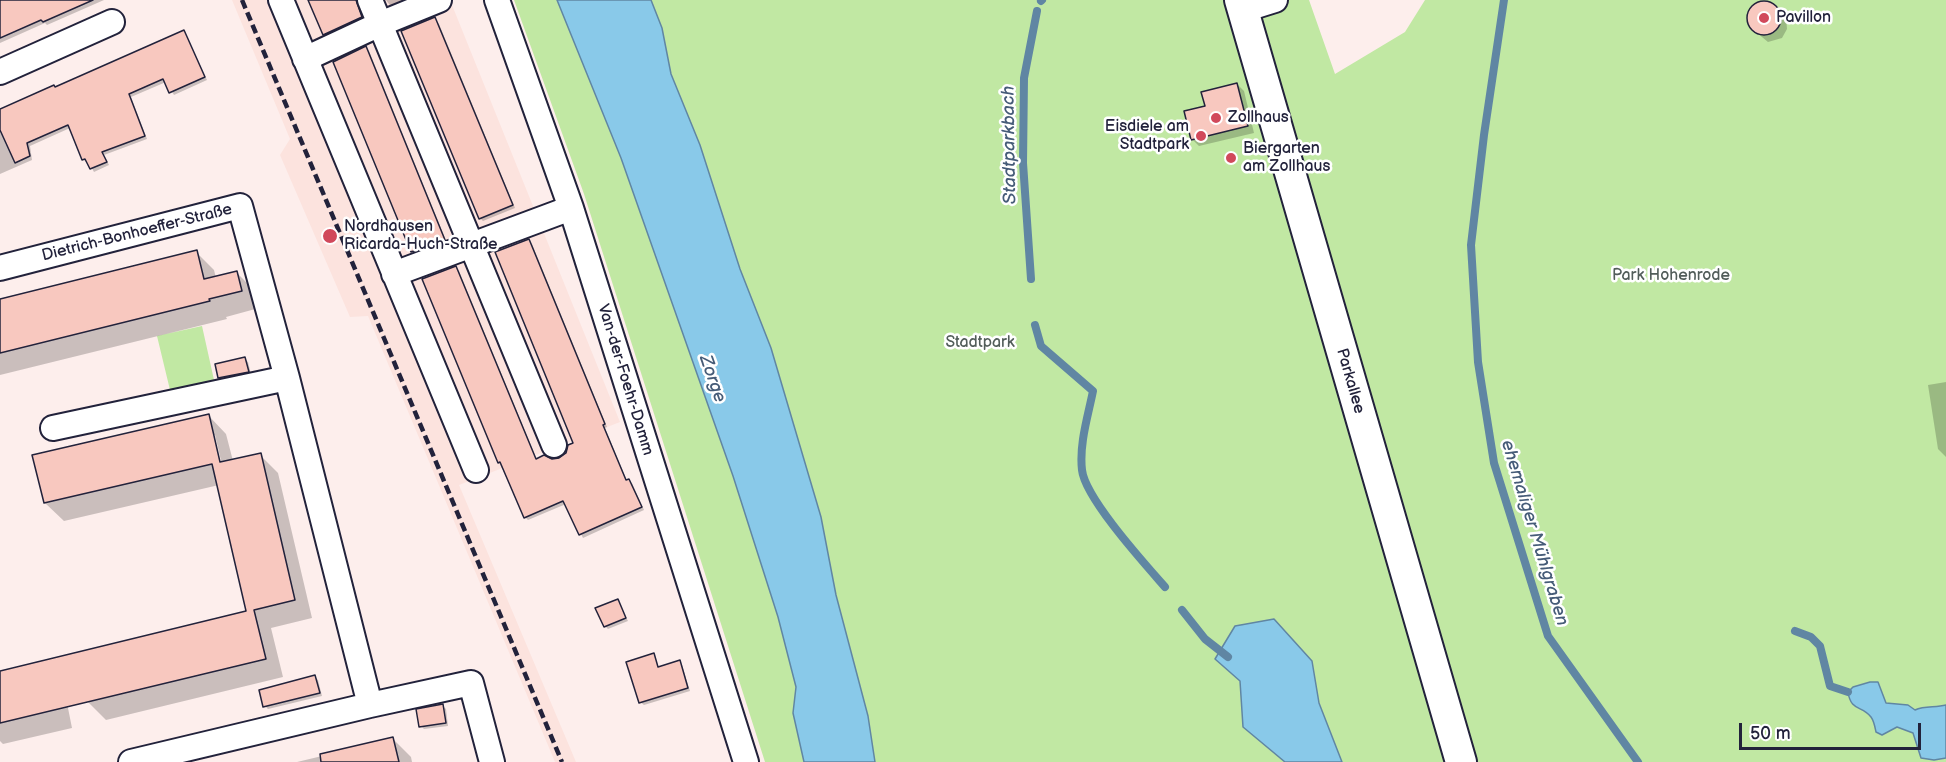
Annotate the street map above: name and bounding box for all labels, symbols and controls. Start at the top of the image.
place label: Pavillon [1776,8,1831,28]
marker: Pavillon [1757,11,1771,25]
water label: Stadtparkbach [998,86,1022,204]
place label: Zollhaus [1228,108,1289,128]
marker: Zollhaus [1209,111,1223,125]
place label: Eisdiele am Stadtpark [1105,117,1189,155]
marker: Eisdiele am Stadtpark [1194,129,1208,143]
place label: Biergarten am Zollhaus [1243,139,1330,177]
marker: Biergarten am Zollhaus [1224,151,1238,165]
street label: Dietrich-Bonhoeffer-Straße [40,200,234,266]
place label: Nordhausen Ricarda-Huch-Straße [344,217,498,255]
marker: Nordhausen Ricarda-Huch-Straße [321,227,339,245]
park label: Park Hohenrode [1612,266,1730,286]
street label: Van-der-Foehr-Damm [593,302,657,458]
park label: Stadtpark [945,333,1015,353]
street label: Parkallee [1332,346,1368,416]
water label: Zorge [694,353,730,405]
water label: ehemaliger Mühlgraben [1495,438,1573,628]
scale bar [1742,711,1924,749]
text: 50 m [1750,723,1791,744]

